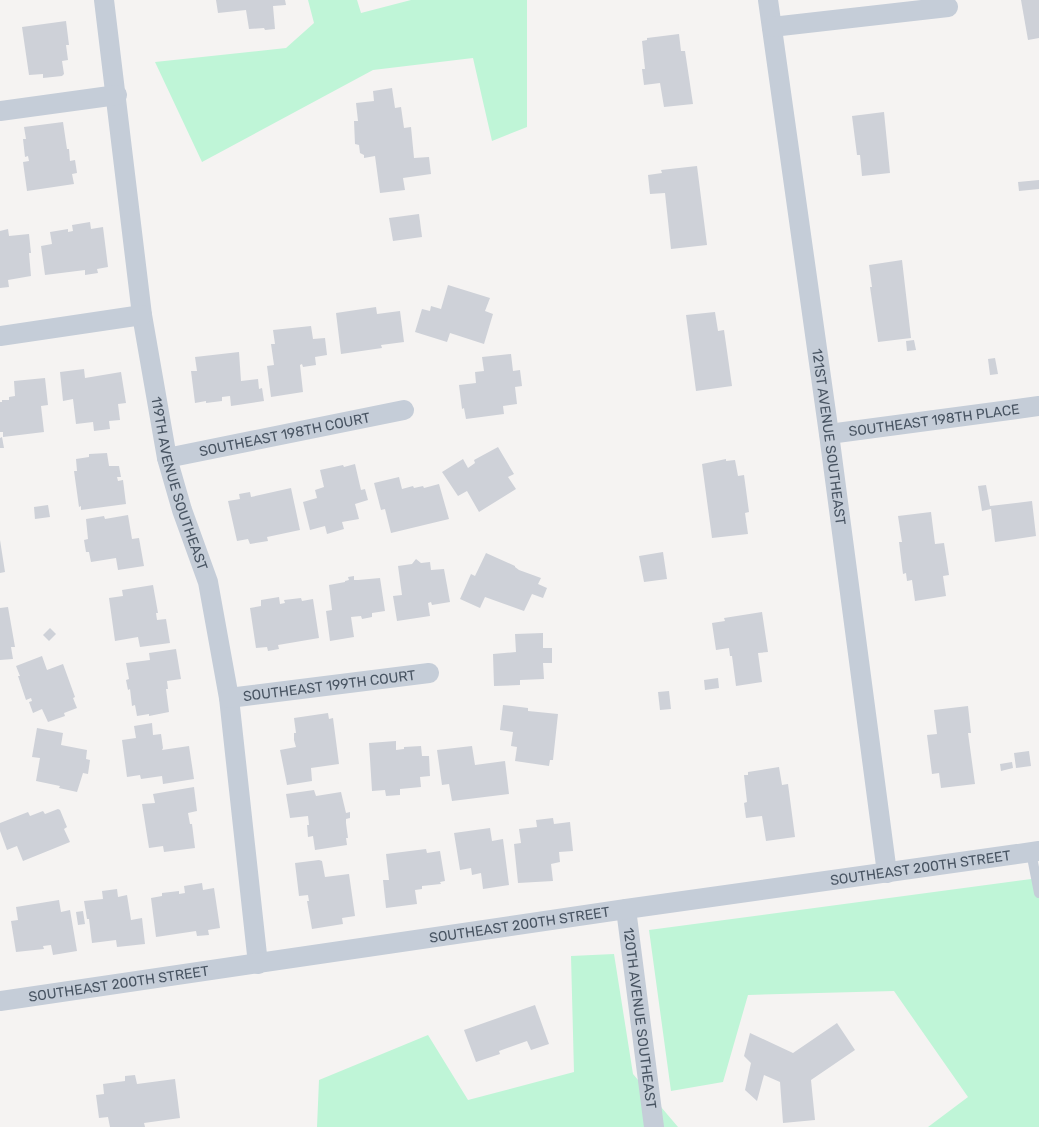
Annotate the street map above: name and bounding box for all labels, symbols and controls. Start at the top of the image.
street label: 121ST AVENUE SOUTHEAST [809,347,849,526]
street label: 119TH AVENUE SOUTHEAST [148,395,212,573]
street label: SOUTHEAST 198TH PLACE [848,400,1021,440]
street label: SOUTHEAST 198TH COURT [198,409,372,460]
street label: SOUTHEAST 199TH COURT [242,666,416,705]
street label: SOUTHEAST 200TH STREET [829,847,1012,889]
street label: SOUTHEAST 200TH STREET [428,903,611,946]
street label: 120TH AVENUE SOUTHEAST [620,926,660,1110]
street label: SOUTHEAST 200TH STREET [27,962,210,1005]

